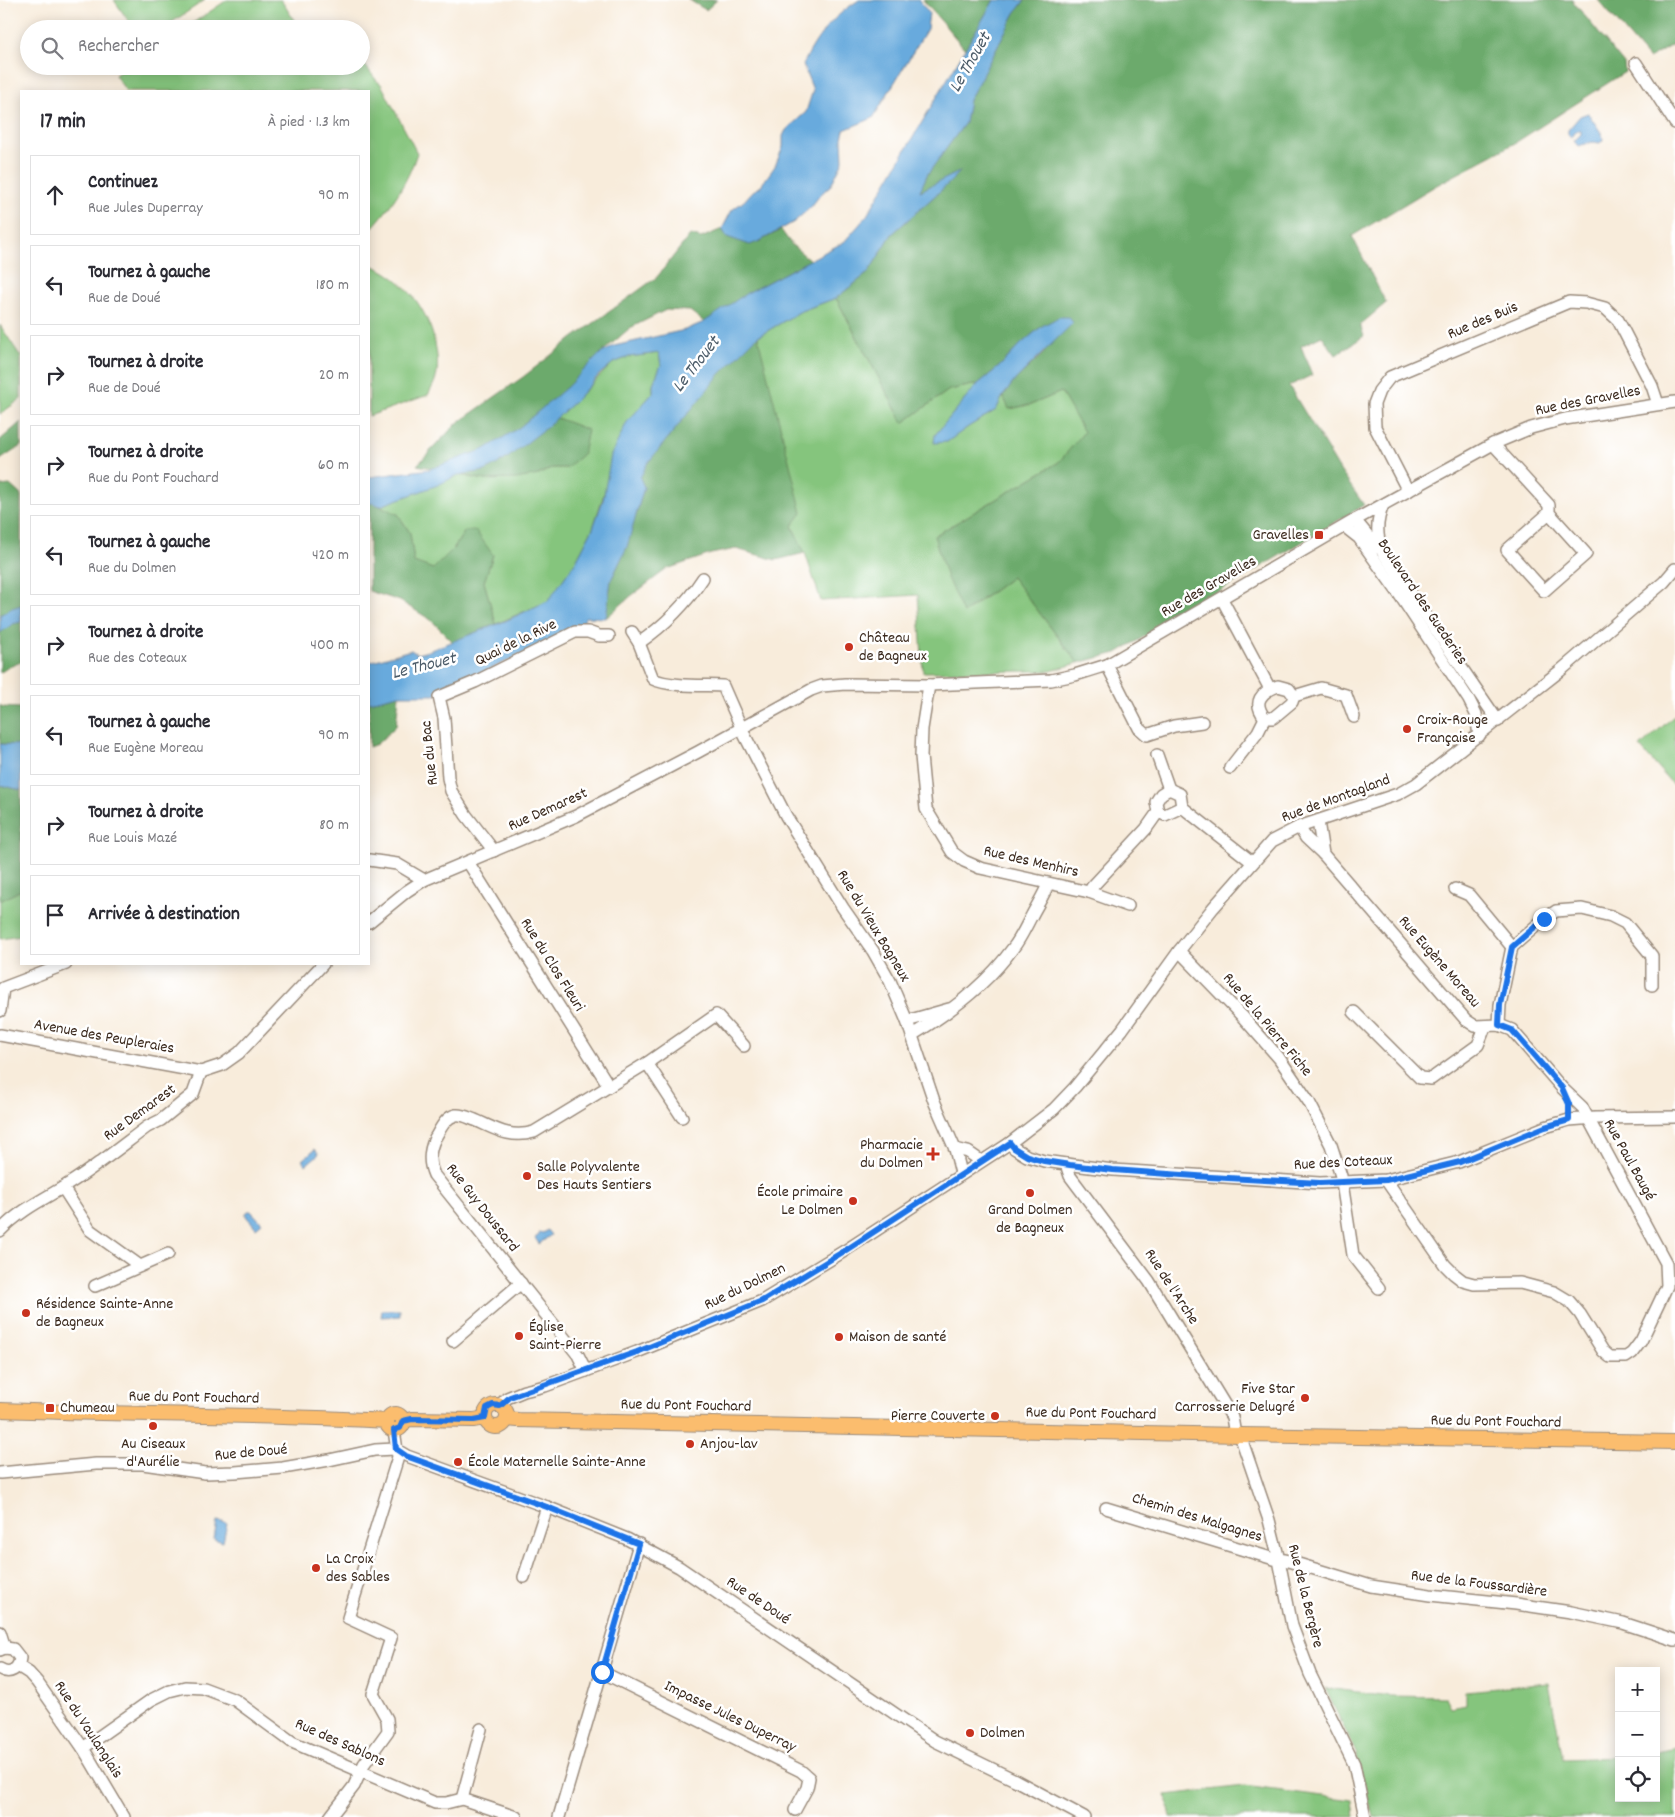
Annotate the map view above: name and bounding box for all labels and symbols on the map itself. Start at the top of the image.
water label: Le Thouet [944,26,999,97]
street label: Rue des Buis [1444,296,1522,346]
water label: Le Thouet [667,330,728,398]
street label: Rue des Gravelles [1533,379,1643,422]
place label: Gravelles [1252,524,1309,547]
marker: Gravelles [1313,529,1325,541]
street label: Boulevard des Guederies [1371,534,1473,670]
street label: Rue des Gravelles [1157,550,1261,624]
street label: Quai de la Rive [471,613,561,673]
place label: Château de Bagneux [859,627,927,668]
marker: Château de Bagneux [843,641,855,653]
water label: Le Thouet [389,646,461,687]
place label: Croix-Rouge Française [1417,709,1488,750]
street label: Rue du Bac [415,719,445,787]
marker: Croix-Rouge Française [1401,723,1413,735]
street label: Rue de Montagland [1278,769,1394,829]
street label: Rue Demarest [505,782,591,838]
street label: Rue des Menhirs [981,840,1081,884]
street label: Rue du Vieux Bagneux [830,866,916,986]
route end [1533,908,1556,931]
street label: Rue Eugène Moreau [1392,911,1486,1013]
street label: Rue du Clos Fleuri [514,914,590,1016]
street label: Rue de la Pierre Fiche [1217,968,1317,1082]
street label: Avenue des Peupleraies [32,1013,176,1061]
street label: Rue Demarest [99,1079,181,1147]
street label: Rue Paul Baugé [1597,1115,1661,1205]
place label: Pharmacie du Dolmen [860,1134,923,1175]
marker: Pharmacie du Dolmen [927,1148,939,1160]
street label: Rue des Coteaux [1293,1149,1393,1177]
place label: Salle Polyvalente Des Hauts Sentiers [537,1156,652,1197]
street label: Rue Guy Doussard [440,1159,524,1257]
marker: Salle Polyvalente Des Hauts Sentiers [521,1170,533,1182]
place label: École primaire Le Dolmen [757,1181,843,1222]
marker: Grand Dolmen de Bagneux [1024,1187,1036,1199]
marker: École primaire Le Dolmen [847,1195,859,1207]
place label: Grand Dolmen de Bagneux [988,1199,1072,1240]
street label: Rue de l'Arche [1138,1245,1204,1329]
street label: Rue du Dolmen [700,1257,790,1317]
place label: Résidence Sainte-Anne de Bagneux [36,1293,173,1334]
marker: Résidence Sainte-Anne de Bagneux [20,1307,32,1319]
place label: Église Saint-Pierre [529,1316,601,1357]
place label: Maison de santé [849,1326,946,1349]
marker: Église Saint-Pierre [513,1330,525,1342]
marker: Maison de santé [833,1331,845,1343]
place label: Five Star Carrosserie Delugré [1175,1378,1295,1419]
street label: Rue du Pont Fouchard [128,1385,260,1411]
marker: Five Star Carrosserie Delugré [1299,1392,1311,1404]
street label: Rue du Pont Fouchard [620,1393,752,1419]
place label: Chumeau [60,1397,115,1420]
street label: Rue du Pont Fouchard [1025,1401,1157,1427]
marker: Chumeau [44,1402,56,1414]
place label: Pierre Couverte [891,1405,985,1428]
street label: Rue du Pont Fouchard [1430,1409,1562,1435]
marker: Pierre Couverte [989,1410,1001,1422]
marker: Au Ciseaux d'Aurélie [147,1420,159,1432]
place label: Au Ciseaux d'Aurélie [121,1433,185,1474]
place label: Anjou-lav [700,1433,758,1456]
street label: Rue de Doué [214,1438,288,1468]
marker: Anjou-lav [684,1438,696,1450]
place label: École Maternelle Sainte-Anne [468,1451,646,1474]
marker: École Maternelle Sainte-Anne [452,1456,464,1468]
street label: Chemin des Malgagnes [1129,1487,1265,1549]
street label: Rue de la Bergère [1281,1542,1329,1650]
place label: La Croix des Sables [326,1548,390,1589]
marker: La Croix des Sables [310,1562,322,1574]
street label: Rue de la Foussardière [1410,1564,1548,1604]
street label: Rue de Doué [721,1571,795,1631]
route start [591,1661,614,1684]
street label: Impasse Jules Duperray [660,1675,800,1759]
street label: Rue du Vaulanglais [48,1677,128,1784]
street label: Rue des Sablons [291,1713,389,1773]
place label: Dolmen [980,1722,1025,1745]
marker: Dolmen [964,1727,976,1739]

